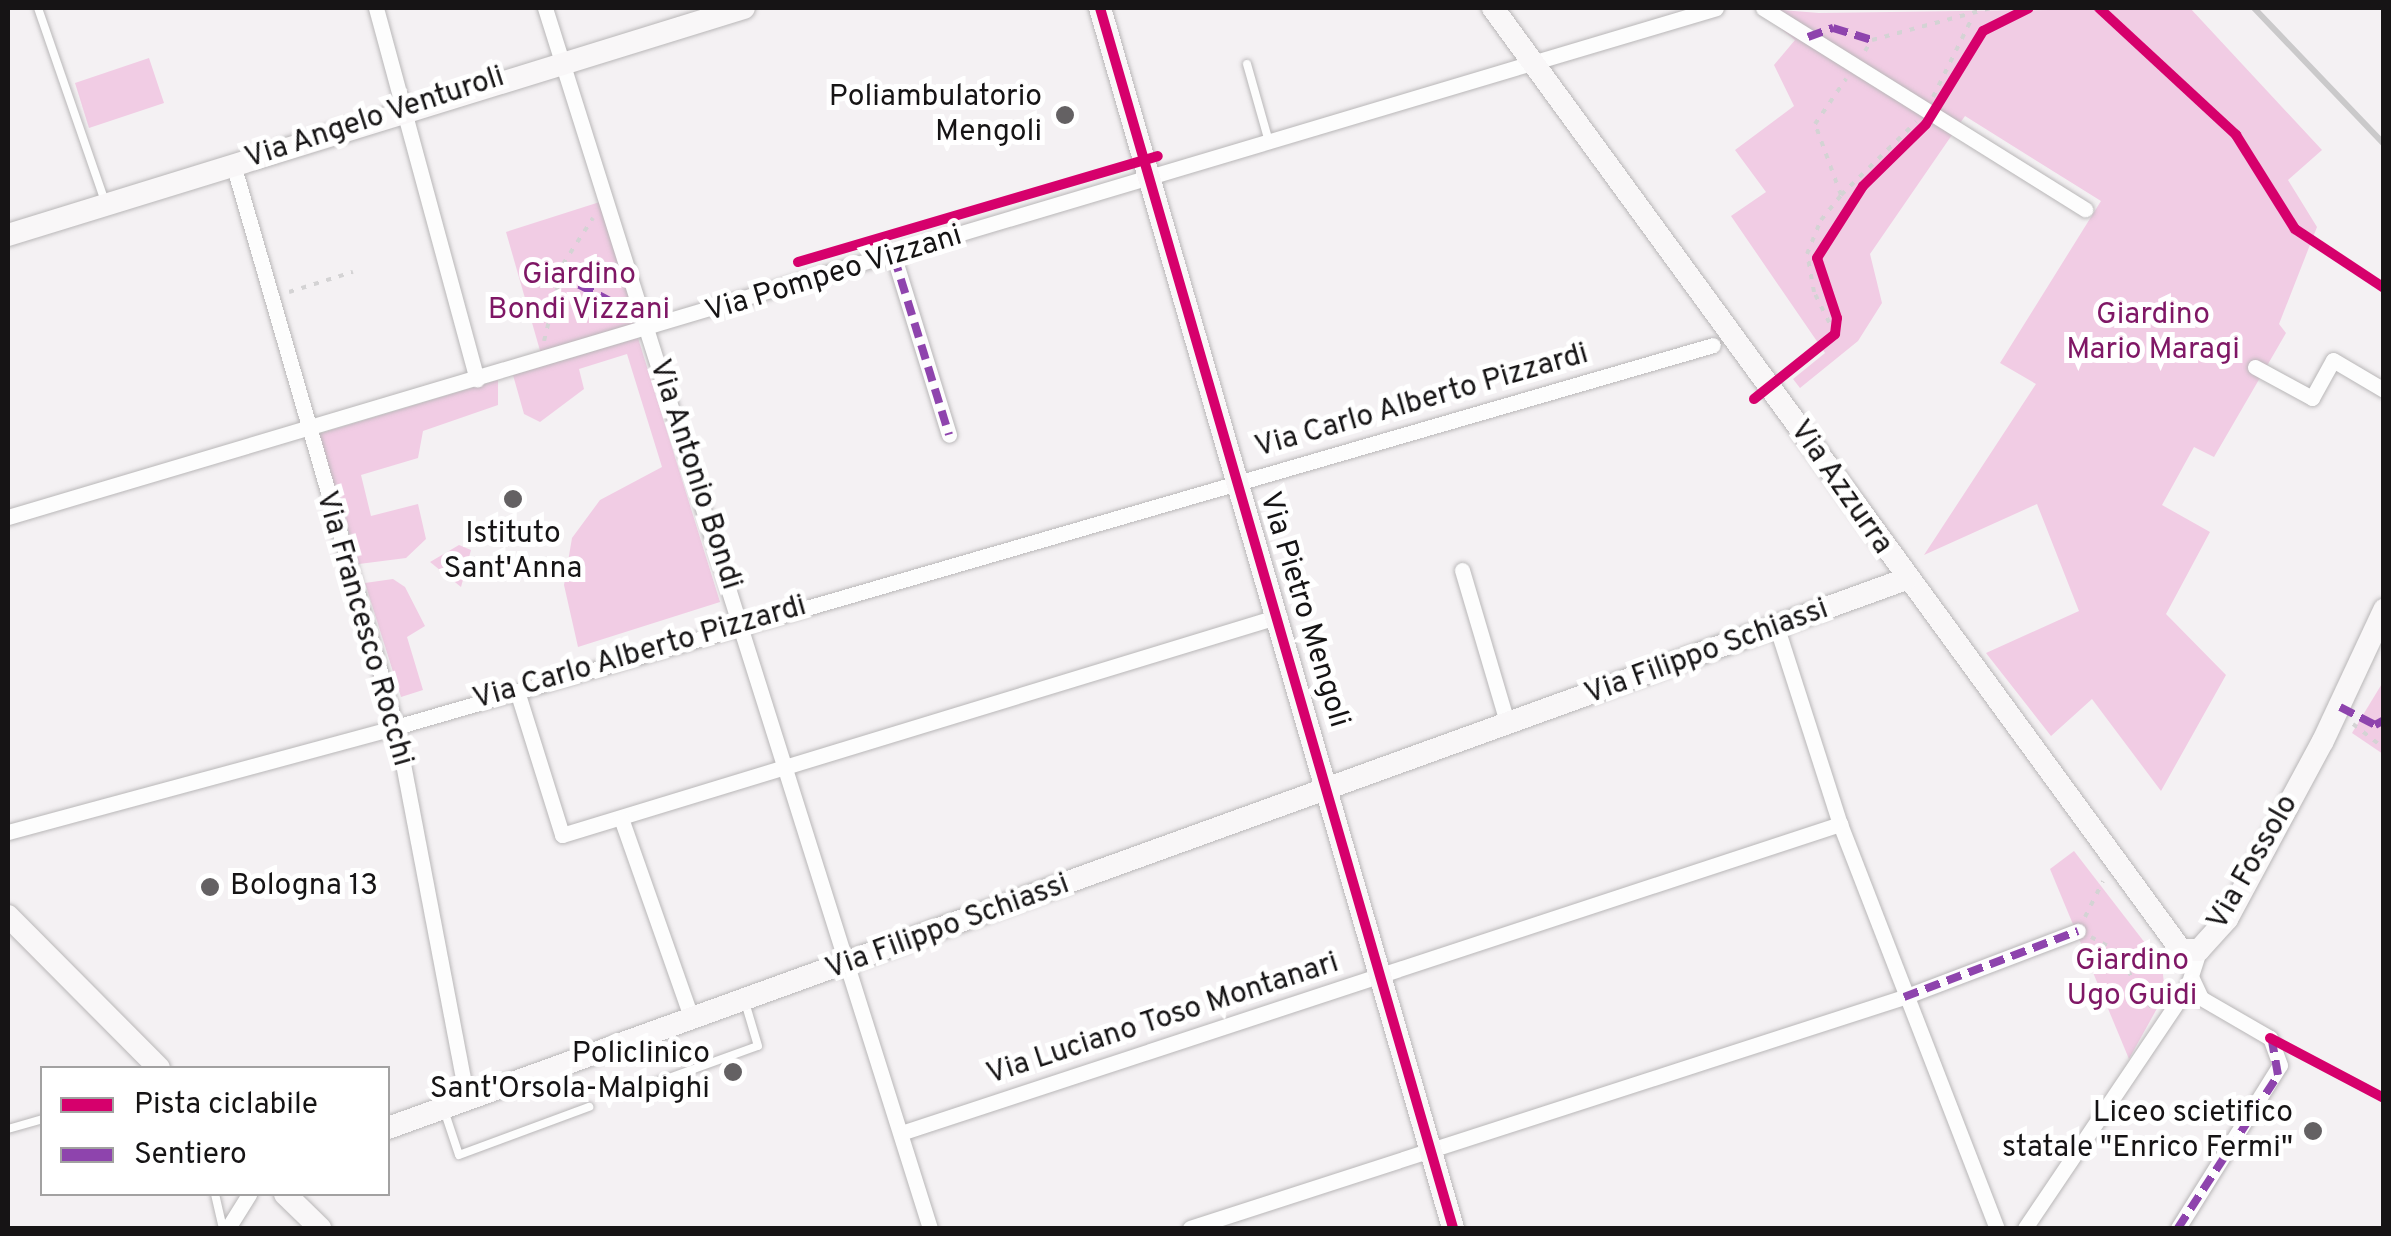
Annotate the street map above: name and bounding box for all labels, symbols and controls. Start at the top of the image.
street label: Via Angelo Venturoli [240,60,510,178]
place label: Poliambulatorio Mengoli [829,80,1042,150]
marker: Poliambulatorio Mengoli [1052,102,1078,128]
street label: Via Pompeo Vizzani [701,219,967,331]
park label: Giardino Bondi Vizzani [487,258,671,328]
park label: Giardino Mario Maragi [2066,298,2240,368]
street label: Via Carlo Alberto Pizzardi [1251,337,1593,467]
street label: Via Antonio Bondi [640,355,748,595]
street label: Via Azzurra [1780,414,1900,562]
marker: Istituto Sant'Anna [500,486,526,512]
street label: Via Francesco Rocchi [307,487,419,771]
street label: Via Pietro Mengoli [1250,488,1356,732]
place label: Istituto Sant'Anna [444,517,582,588]
street label: Via Carlo Alberto Pizzardi [469,589,811,719]
street label: Via Filippo Schiassi [1580,592,1834,714]
street label: Via Fossolo [2201,789,2307,937]
street label: Via Filippo Schiassi [821,867,1075,989]
place label: Bologna 13 [230,869,378,905]
marker: Bologna 13 [199,876,221,898]
park label: Giardino Ugo Guidi [2067,944,2197,1014]
street label: Via Luciano Toso Montanari [982,946,1344,1094]
place label: Policlinico Sant'Orsola-Malpighi [430,1037,710,1108]
marker: Policlinico Sant'Orsola-Malpighi [720,1059,746,1085]
legend [40,1066,390,1196]
text: Pista ciclabile [134,1087,318,1124]
place label: Liceo scietifico statale "Enrico Fermi" [2002,1096,2293,1166]
marker: Liceo scietifico statale "Enrico Fermi" [2302,1120,2324,1142]
text: Sentiero [134,1137,247,1174]

